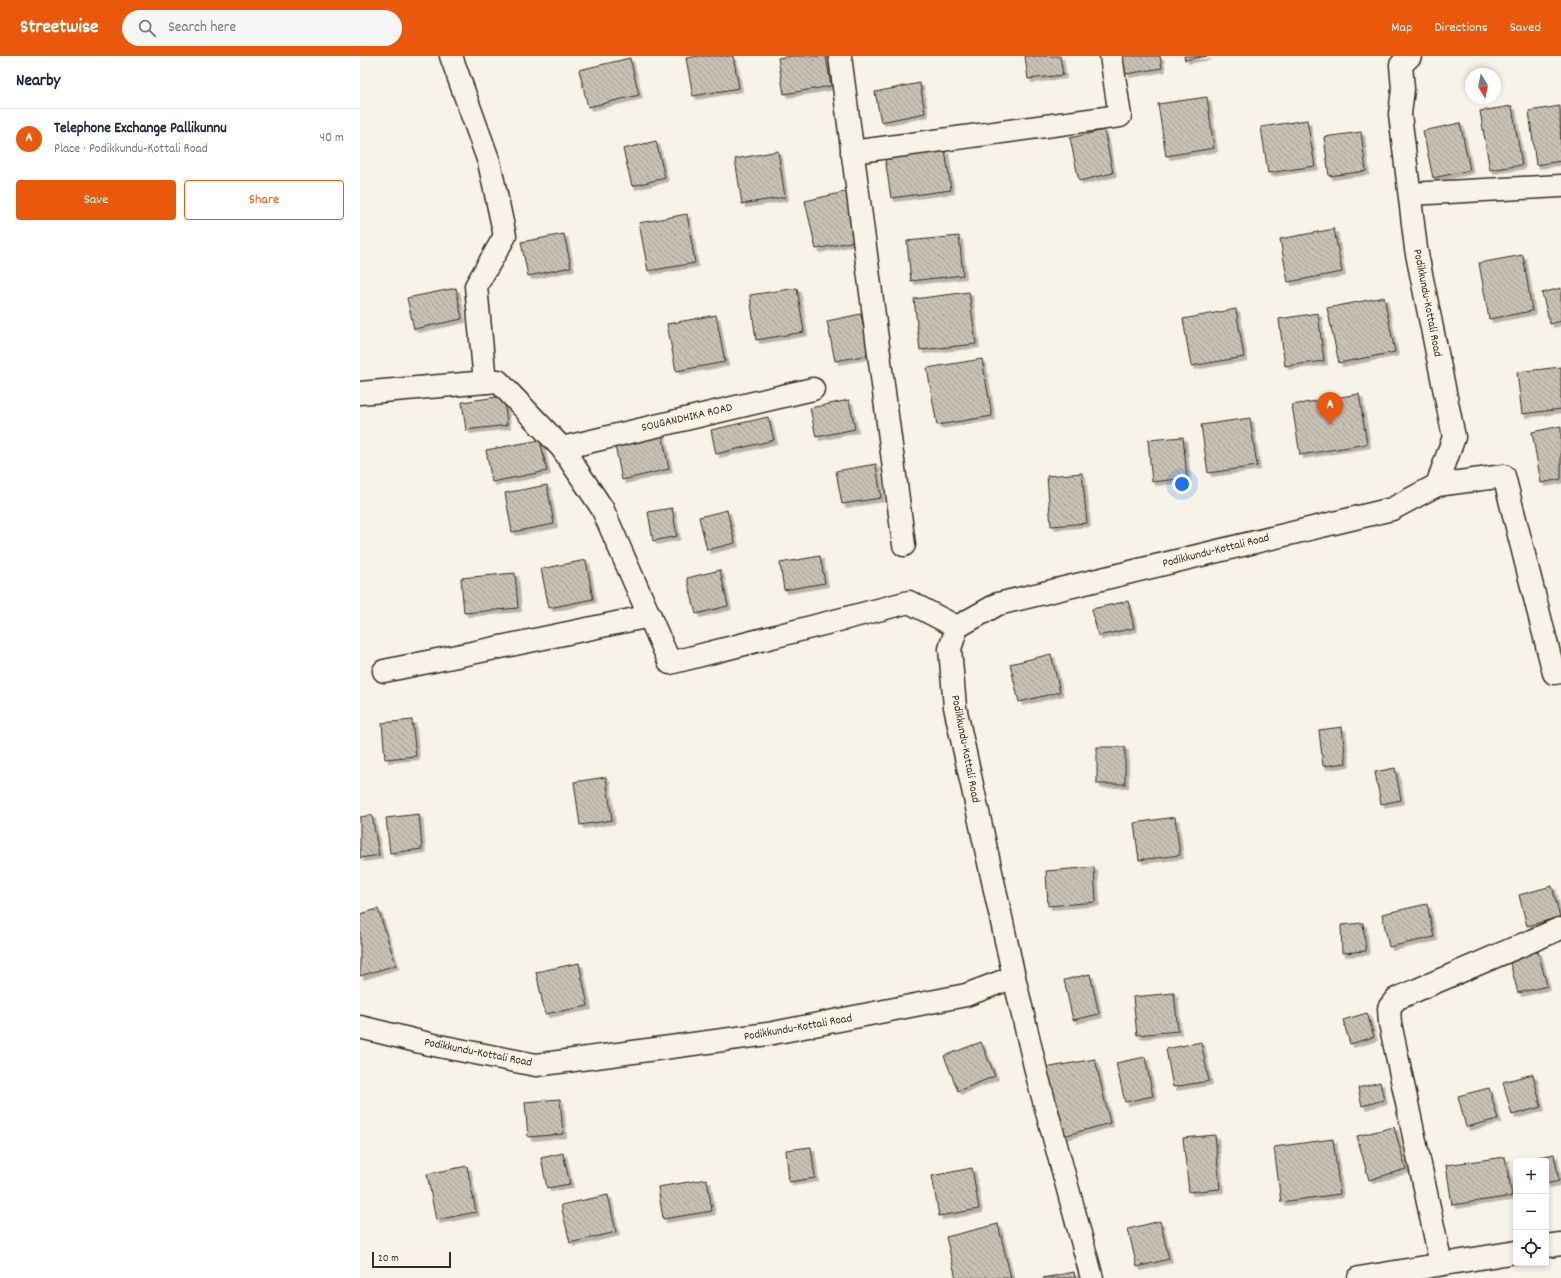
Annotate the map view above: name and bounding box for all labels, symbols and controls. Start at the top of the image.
search box [122,10,402,46]
text: Streetwise [20,15,98,42]
icon: search [136,17,158,39]
text: Search here [168,17,236,39]
text: Map [1391,18,1413,38]
text: Directions [1435,18,1488,38]
text: Saved [1510,18,1541,38]
north arrow [1465,68,1501,104]
text: Nearby [16,70,60,94]
text: Telephone Exchange Pallikunnu [54,118,227,140]
text: A [25,129,33,148]
text: 40 m [320,129,344,148]
text: Place · Podikkundu-Kottali Road [54,140,208,159]
button: Save [16,180,176,220]
button: Share [184,180,344,220]
street label: Podikkundu-Kottali Road [1408,248,1446,358]
pin: A [1317,392,1343,425]
street label: SOUGANDHIKA ROAD [640,399,734,437]
your location [1172,474,1192,494]
street label: Podikkundu-Kottali Road [1161,529,1271,573]
street label: Podikkundu-Kottali Road [946,694,984,804]
street label: Podikkundu-Kottali Road [743,1010,853,1046]
street label: Podikkundu-Kottali Road [423,1034,533,1072]
map controls [1513,1158,1549,1266]
button: + [1513,1158,1549,1194]
button: − [1513,1194,1549,1230]
button: locate [1513,1230,1549,1266]
scale bar [372,1250,451,1269]
text: 20 m [378,1251,399,1267]

